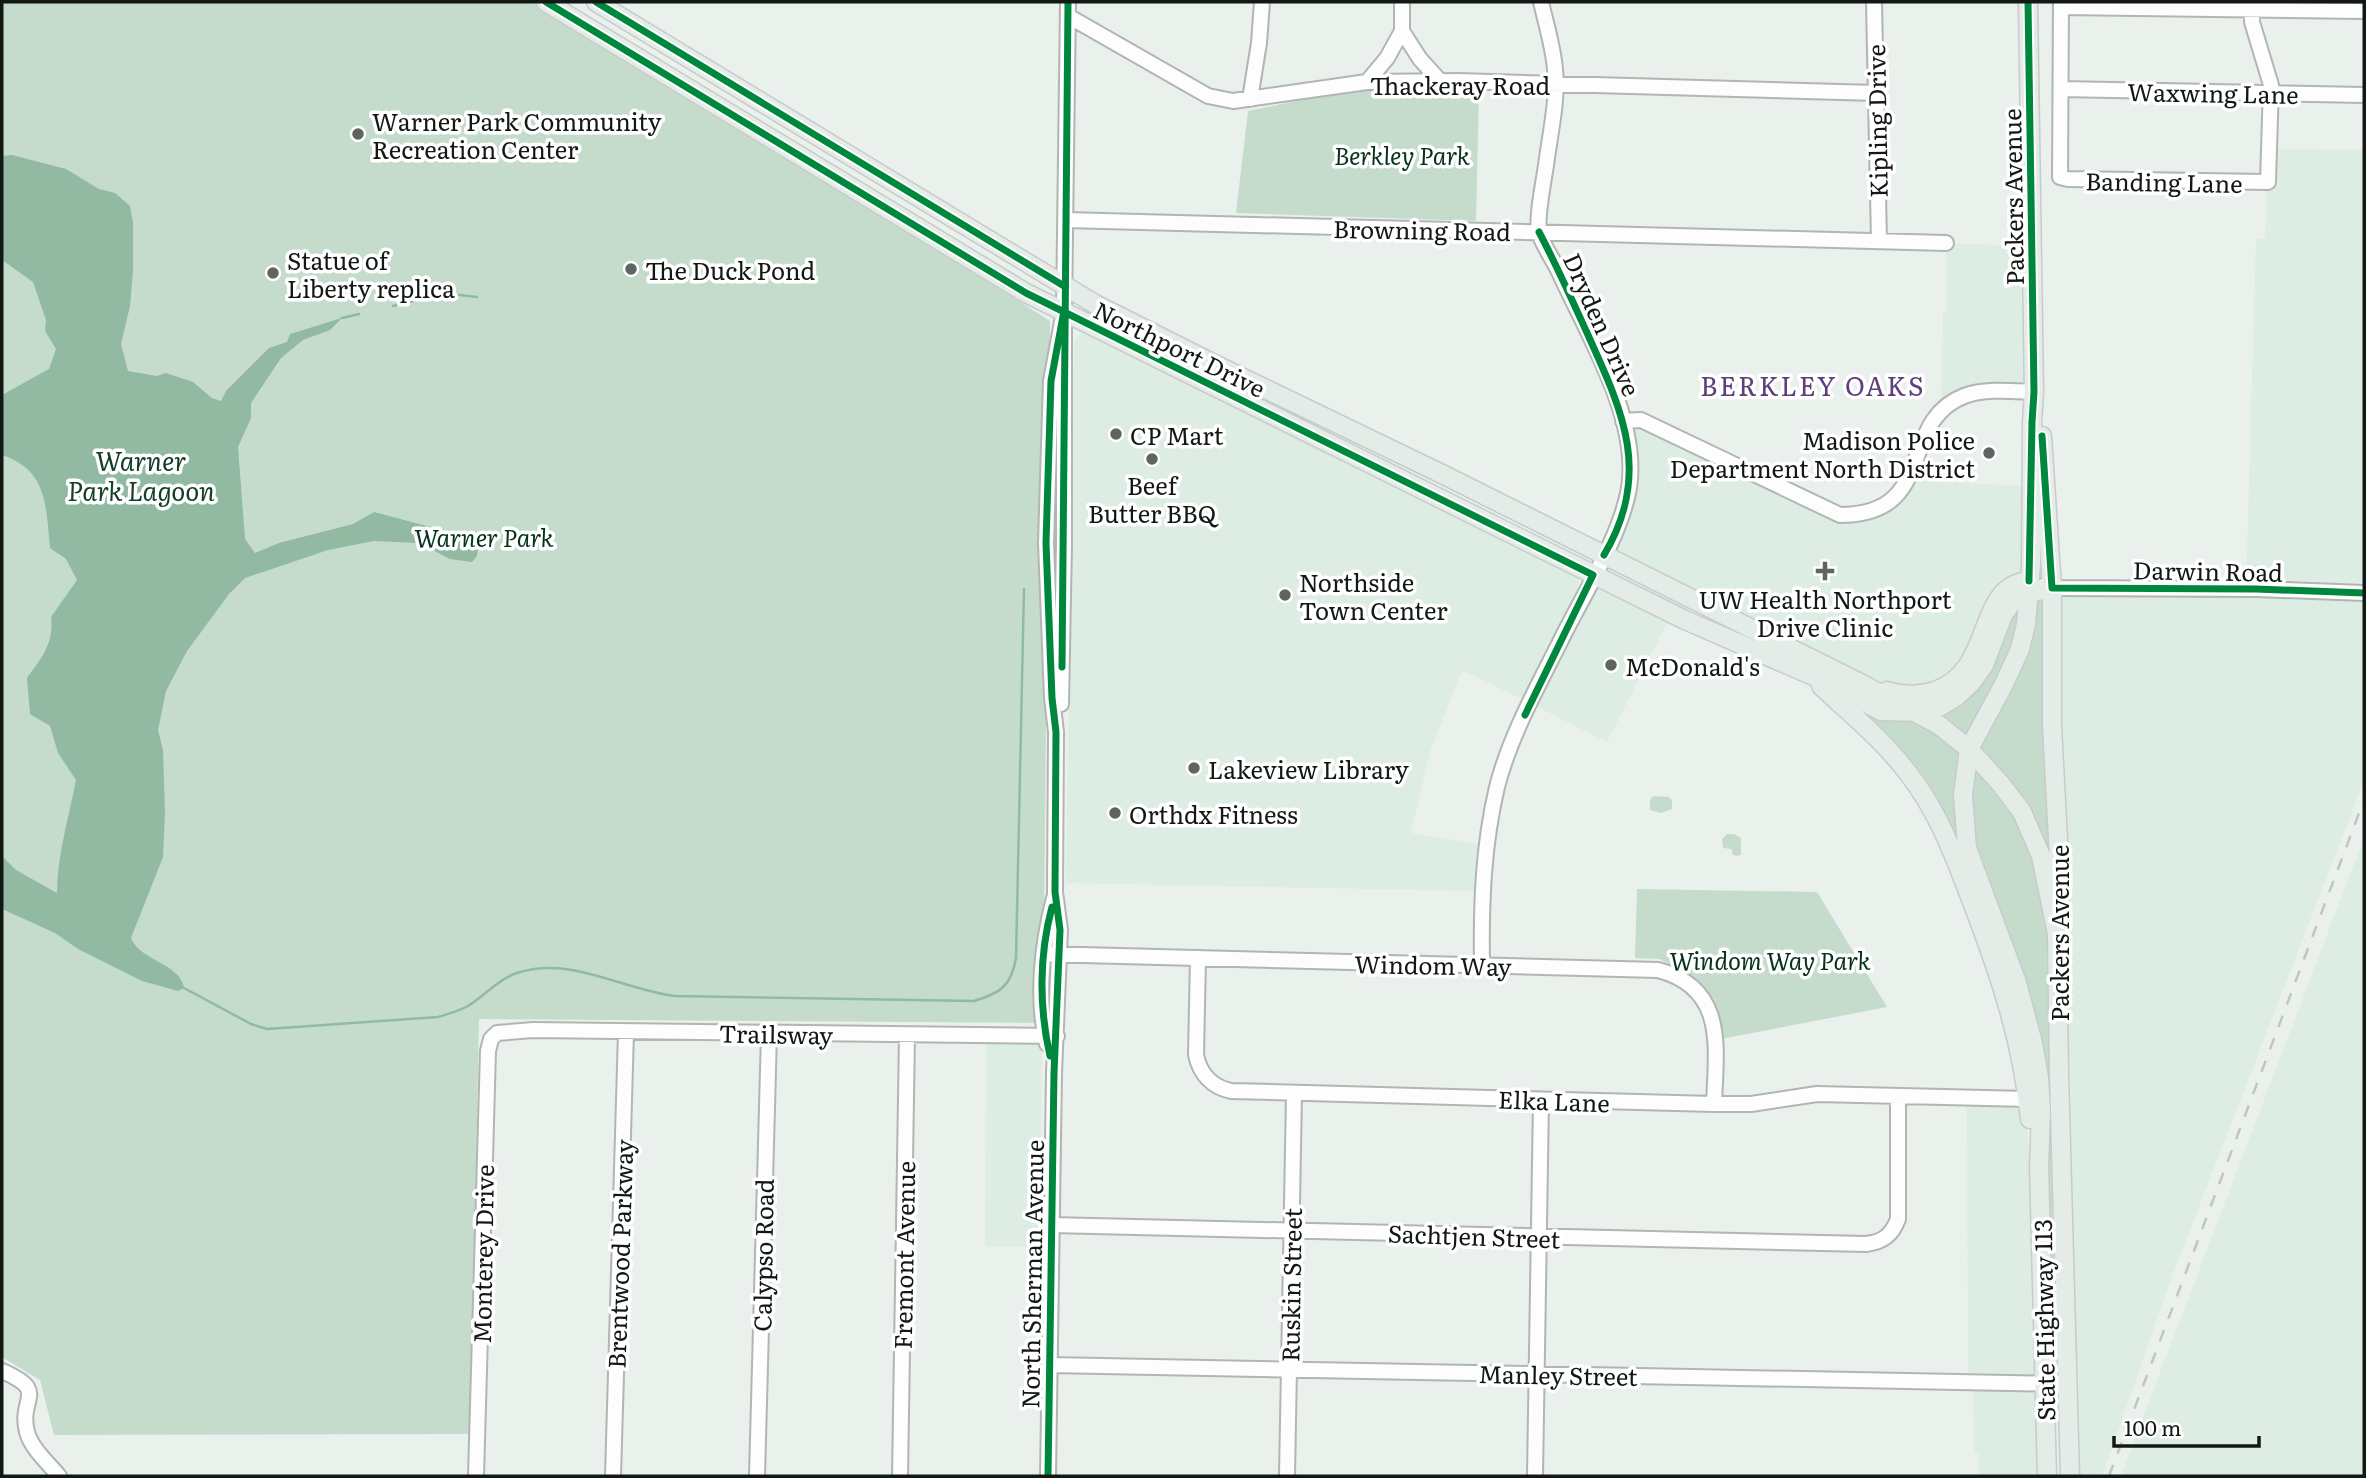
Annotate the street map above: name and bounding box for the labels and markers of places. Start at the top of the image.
place label: Warner Park Community Recreation Center [372,103,662,166]
marker: Warner Park Community Recreation Center [350,126,366,142]
place label: Statue of Liberty replica [287,242,455,305]
place label: The Duck Pond [645,252,816,287]
marker: The Duck Pond [623,261,639,277]
marker: Statue of Liberty replica [265,265,281,281]
place label: CP Mart [1130,417,1224,452]
place label: Madison Police Department North District [1670,422,1975,485]
marker: CP Mart [1108,426,1124,442]
marker: Madison Police Department North District [1981,445,1997,461]
marker: Beef Butter BBQ [1144,451,1160,467]
place label: Beef Butter BBQ [1088,467,1220,530]
marker: UW Health Northport Drive Clinic [1815,561,1835,581]
place label: Northside Town Center [1299,564,1448,627]
place label: UW Health Northport Drive Clinic [1699,581,1952,644]
marker: Northside Town Center [1277,587,1293,603]
place label: McDonald's [1625,648,1760,683]
marker: McDonald's [1603,657,1619,673]
place label: Lakeview Library [1208,751,1409,786]
marker: Lakeview Library [1186,760,1202,776]
place label: Orthdx Fitness [1129,796,1298,831]
marker: Orthdx Fitness [1107,805,1123,821]

